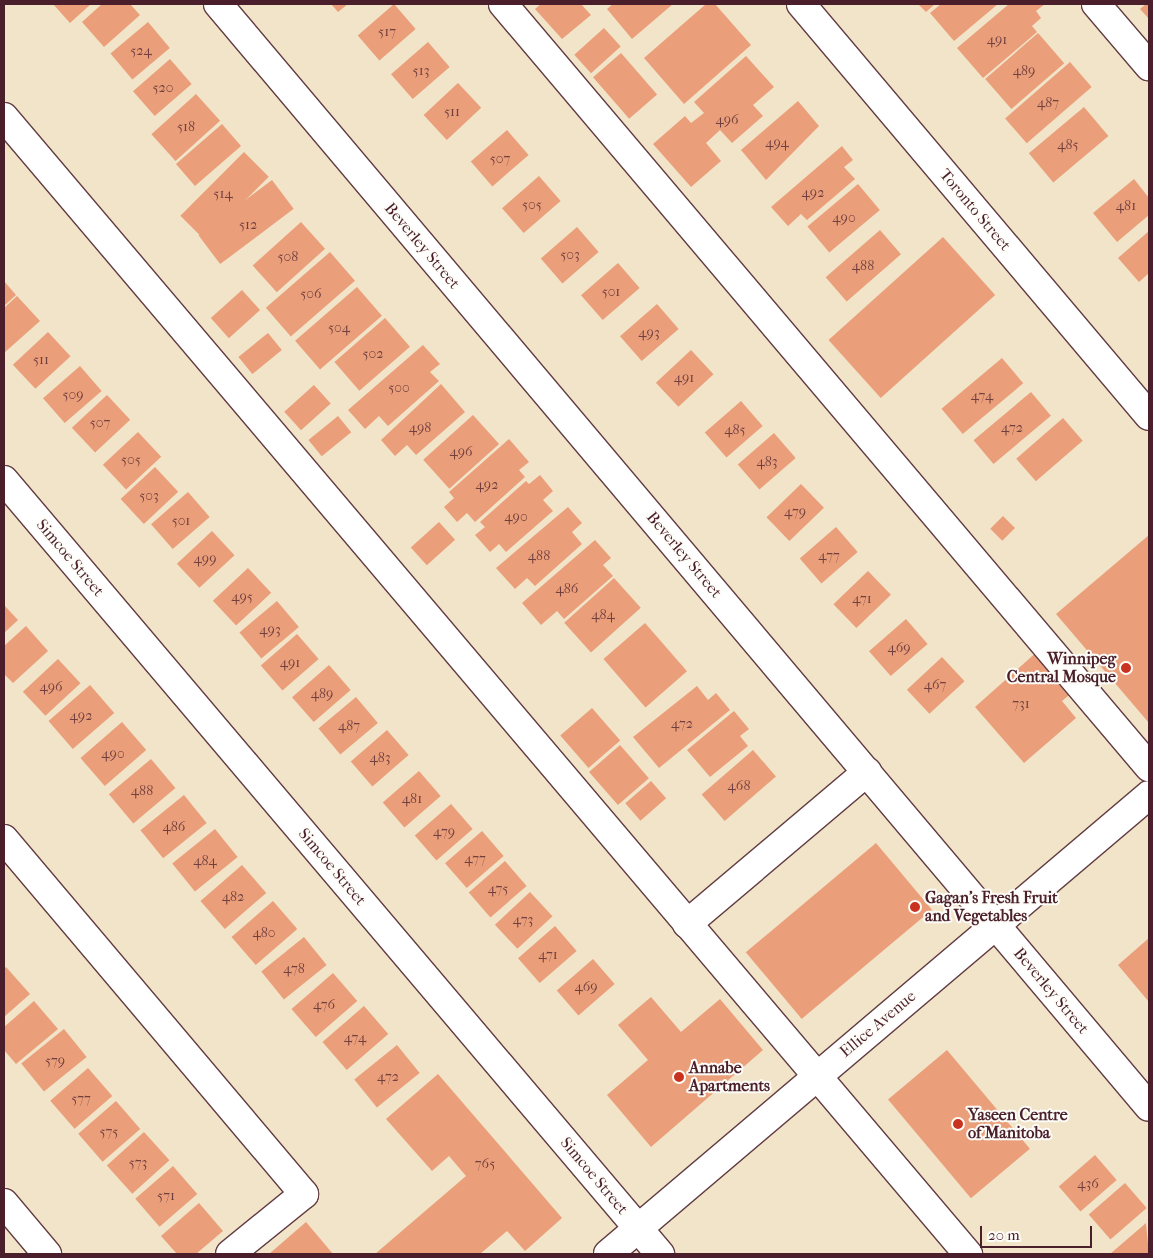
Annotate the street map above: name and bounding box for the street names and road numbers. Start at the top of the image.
street label: Toronto Street [935,165,1015,255]
street label: Beverley Street [380,199,464,293]
street label: Beverley Street [642,508,726,602]
street label: Simcoe Street [32,515,108,601]
street label: Simcoe Street [294,824,370,910]
street label: Beverley Street [1009,944,1093,1038]
street label: Ellice Avenue [836,987,920,1061]
street label: Simcoe Street [556,1133,632,1219]

